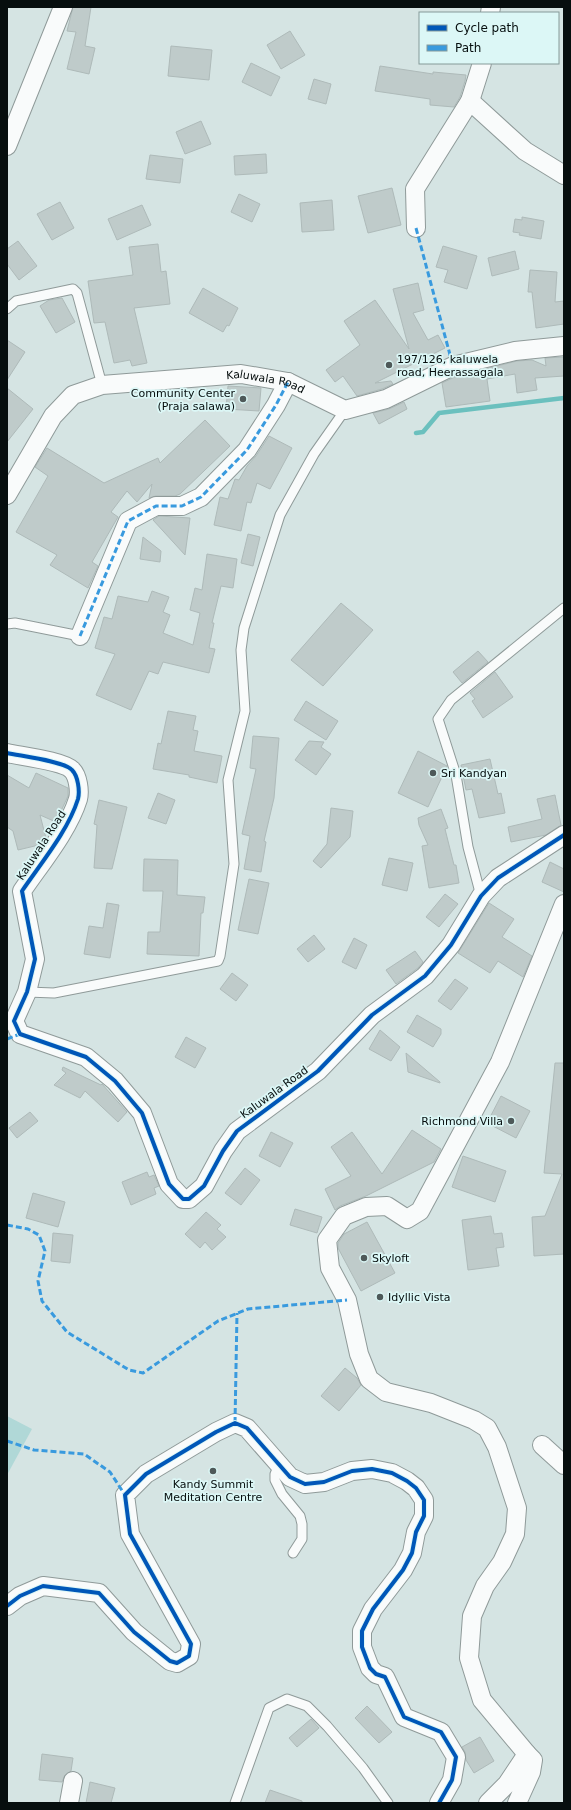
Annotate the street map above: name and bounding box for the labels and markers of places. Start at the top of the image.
place label: 197/126, kaluwela road, Heerassagala [397,353,504,379]
marker: 197/126, kaluwela road, Heerassagala [384,360,394,370]
place label: Community Center (Praja salawa) [131,387,235,413]
marker: Community Center (Praja salawa) [238,394,248,404]
place label: Sri Kandyan [441,767,507,780]
marker: Sri Kandyan [428,768,438,778]
place label: Richmond Villa [421,1115,503,1128]
marker: Richmond Villa [506,1116,516,1126]
place label: Skyloft [372,1252,410,1265]
marker: Skyloft [359,1253,369,1263]
place label: Idyllic Vista [388,1291,451,1304]
marker: Idyllic Vista [375,1292,385,1302]
marker: Kandy Summit Meditation Centre [208,1466,218,1476]
place label: Kandy Summit Meditation Centre [164,1478,263,1504]

